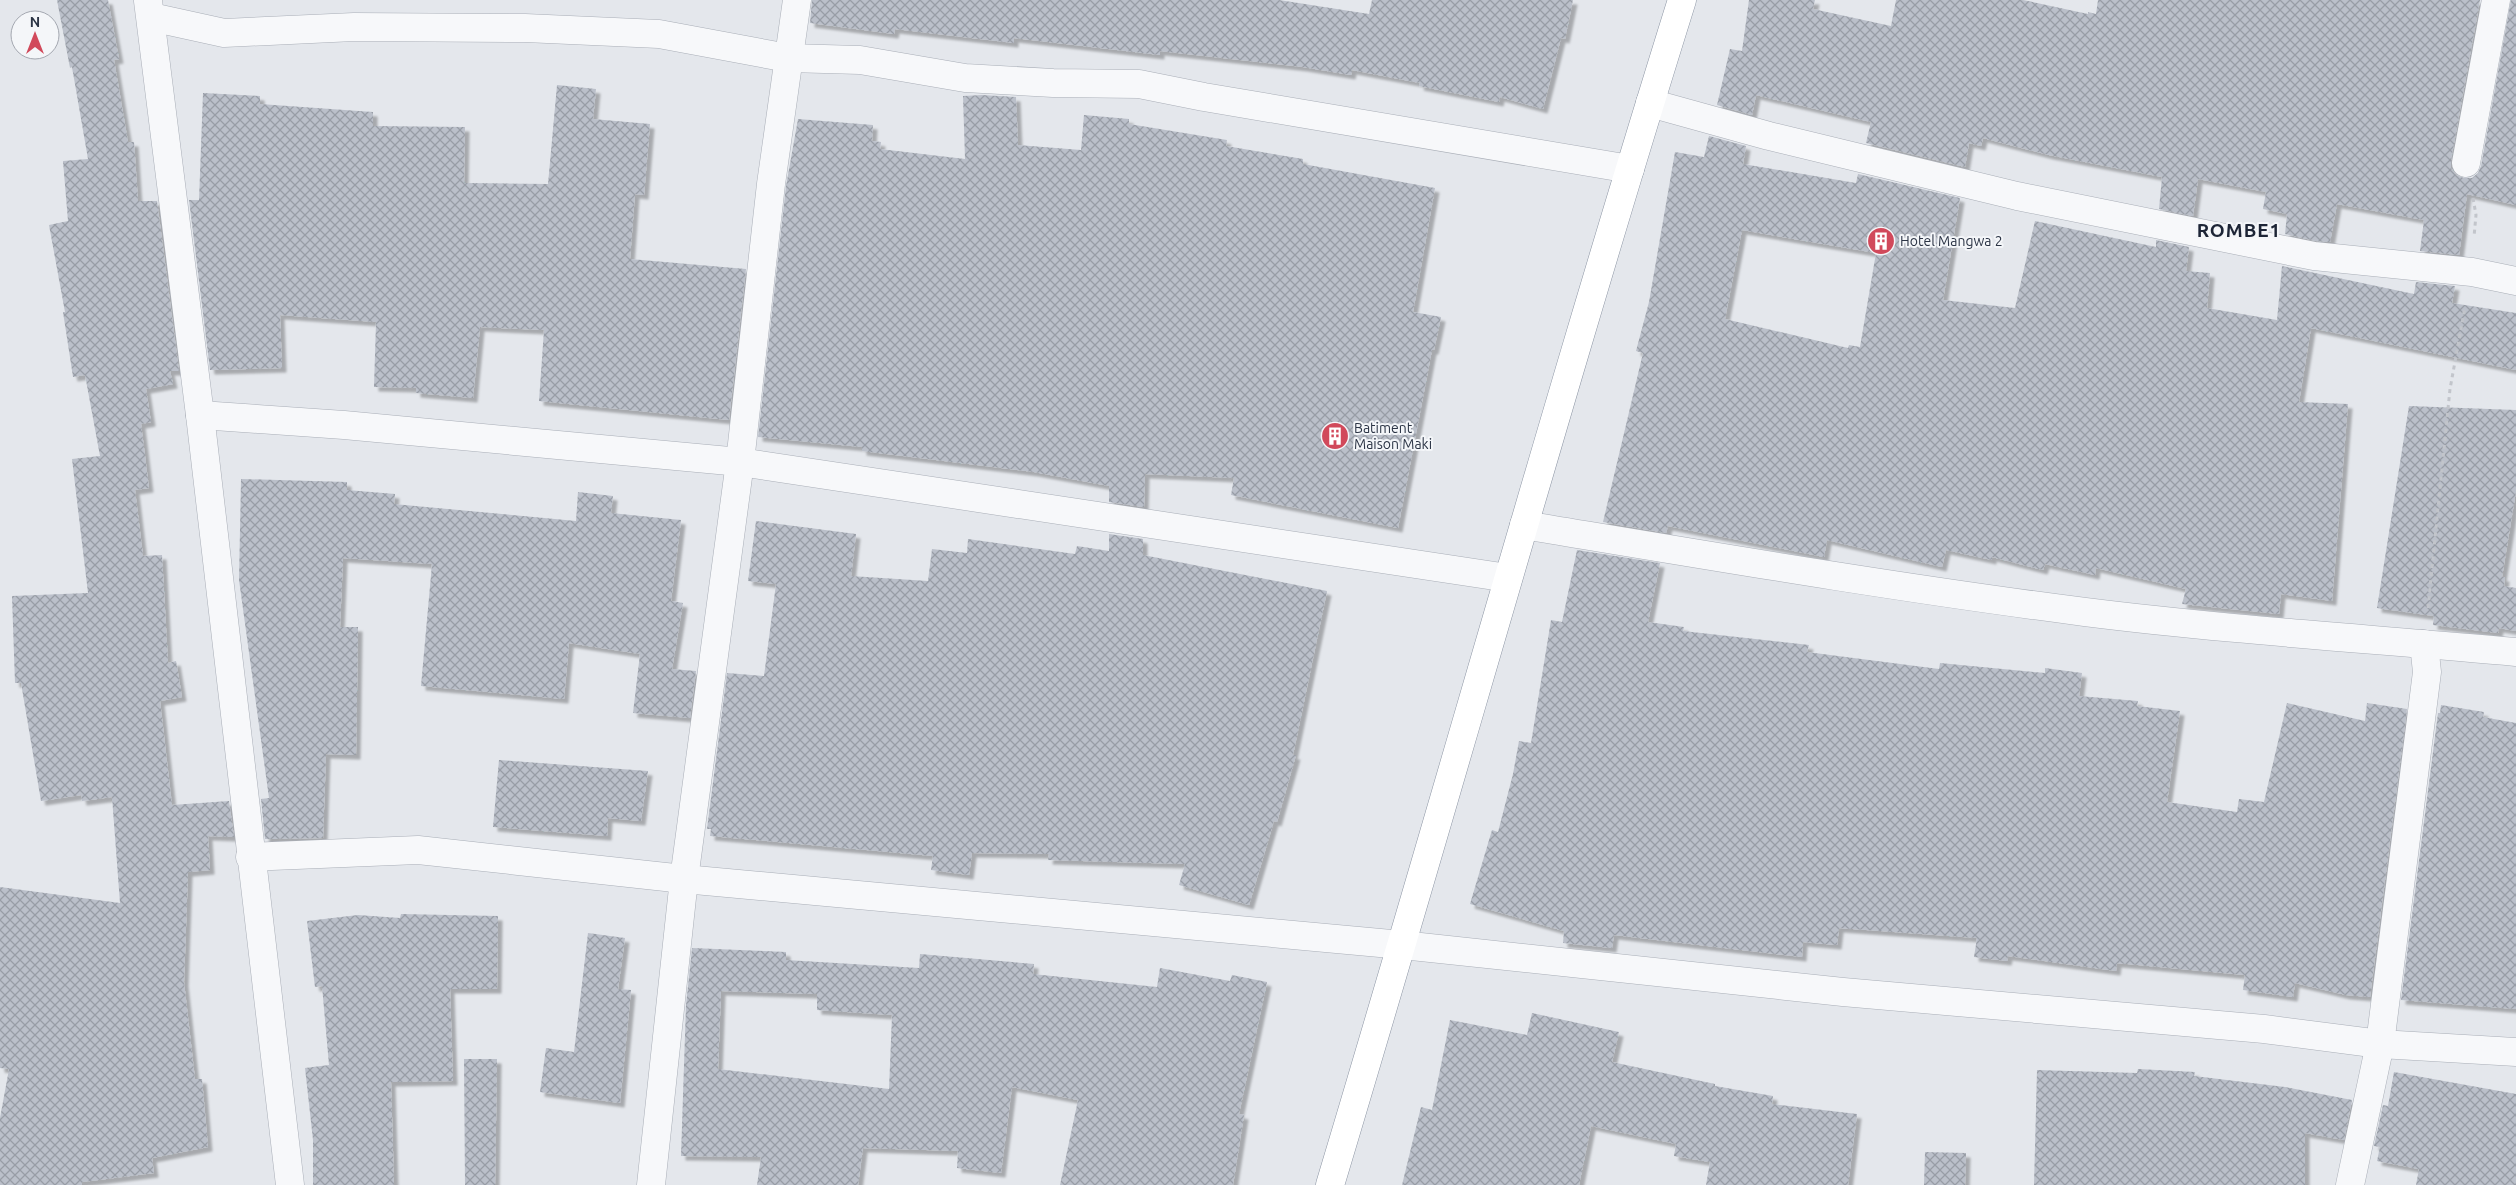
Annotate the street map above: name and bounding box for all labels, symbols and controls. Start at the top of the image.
north arrow [10,10,60,60]
text: N [30,14,40,30]
district label: ROMBE1 [2197,219,2281,241]
building icon: Hotel Mangwa 2 [1866,226,1896,256]
place label: Hotel Mangwa 2 [1900,233,2003,249]
place label: Batiment Maison Maki [1354,420,1432,452]
building icon: Batiment Maison Maki [1320,421,1350,451]

